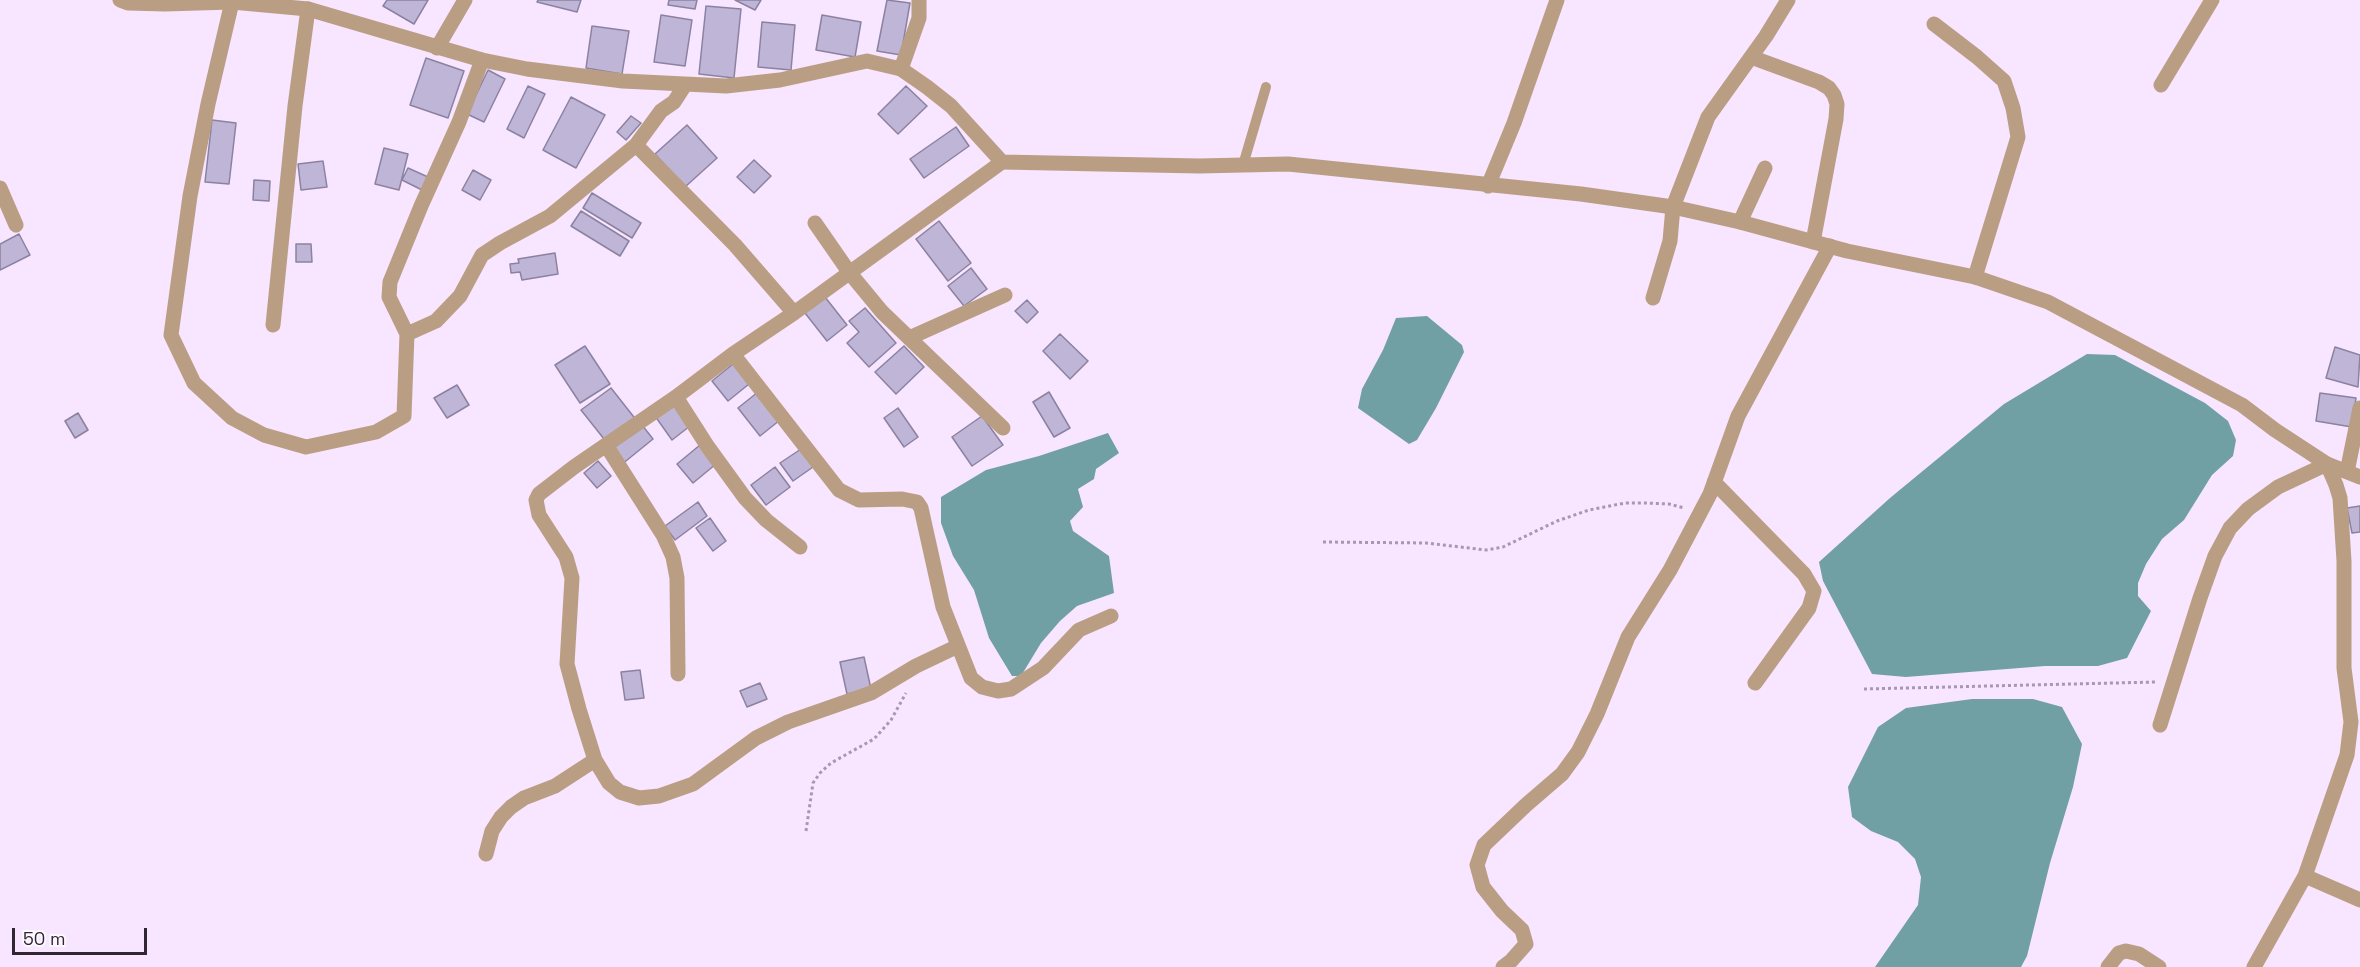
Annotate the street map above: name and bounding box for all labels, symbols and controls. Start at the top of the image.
scale bar [15,916,150,954]
text: 50 m [23,927,65,950]

